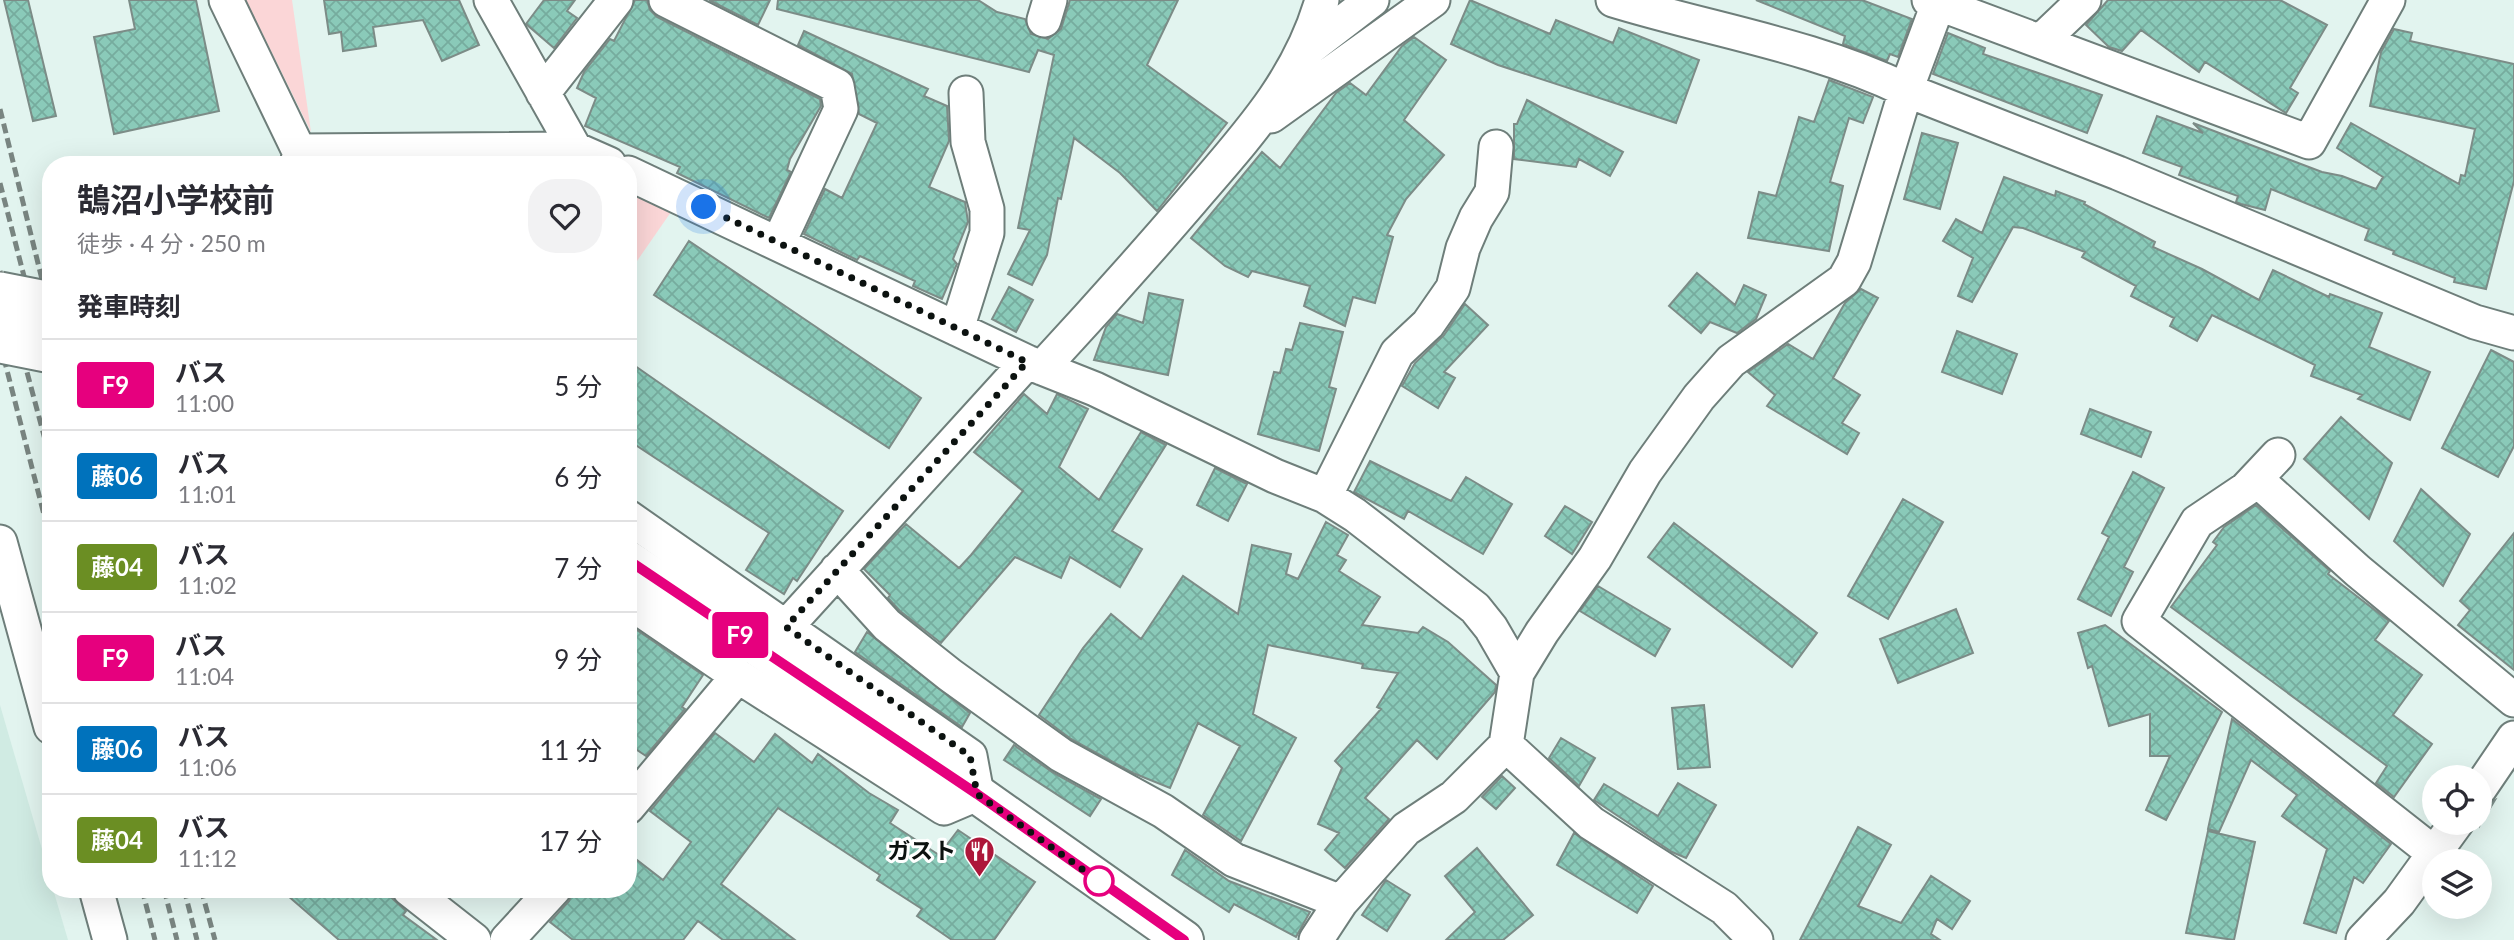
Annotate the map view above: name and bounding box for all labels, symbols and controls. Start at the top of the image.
text: 鵠沼小学校前 [77,179,275,219]
button: heart [528,179,602,253]
your location [686,189,721,224]
text: 徒歩 · 4 分 · 250 m [77,229,266,257]
text: 発車時刻 [77,290,181,322]
text: バス [175,356,227,388]
text: F9 [102,370,129,399]
text: 5 分 [554,370,602,402]
text: 11:00 [175,389,234,417]
text: バス [178,447,230,479]
text: 藤06 [91,461,143,490]
text: 6 分 [554,461,602,493]
text: 11:01 [178,480,237,508]
text: バス [178,538,230,570]
text: 藤04 [91,552,143,581]
text: 7 分 [554,552,602,584]
text: 11:02 [178,571,237,599]
line badge: F9 [708,612,772,658]
text: F9 [726,620,754,649]
text: バス [175,629,227,661]
text: F9 [102,643,129,672]
text: 9 分 [554,643,602,675]
text: 11:04 [175,662,234,690]
text: バス [178,720,230,752]
text: 藤06 [91,734,143,763]
text: 11 分 [539,734,602,766]
text: 11:06 [178,753,237,781]
map controls [2422,765,2492,919]
button: locate [2422,765,2492,835]
text: バス [178,811,230,843]
text: 藤04 [91,825,143,854]
text: 17 分 [539,825,602,857]
restaurant icon: ガスト [962,834,996,878]
place label: ガスト [887,836,956,864]
text: 11:12 [178,844,237,872]
button: layers [2422,849,2492,919]
unlabelled marker [1084,866,1114,896]

